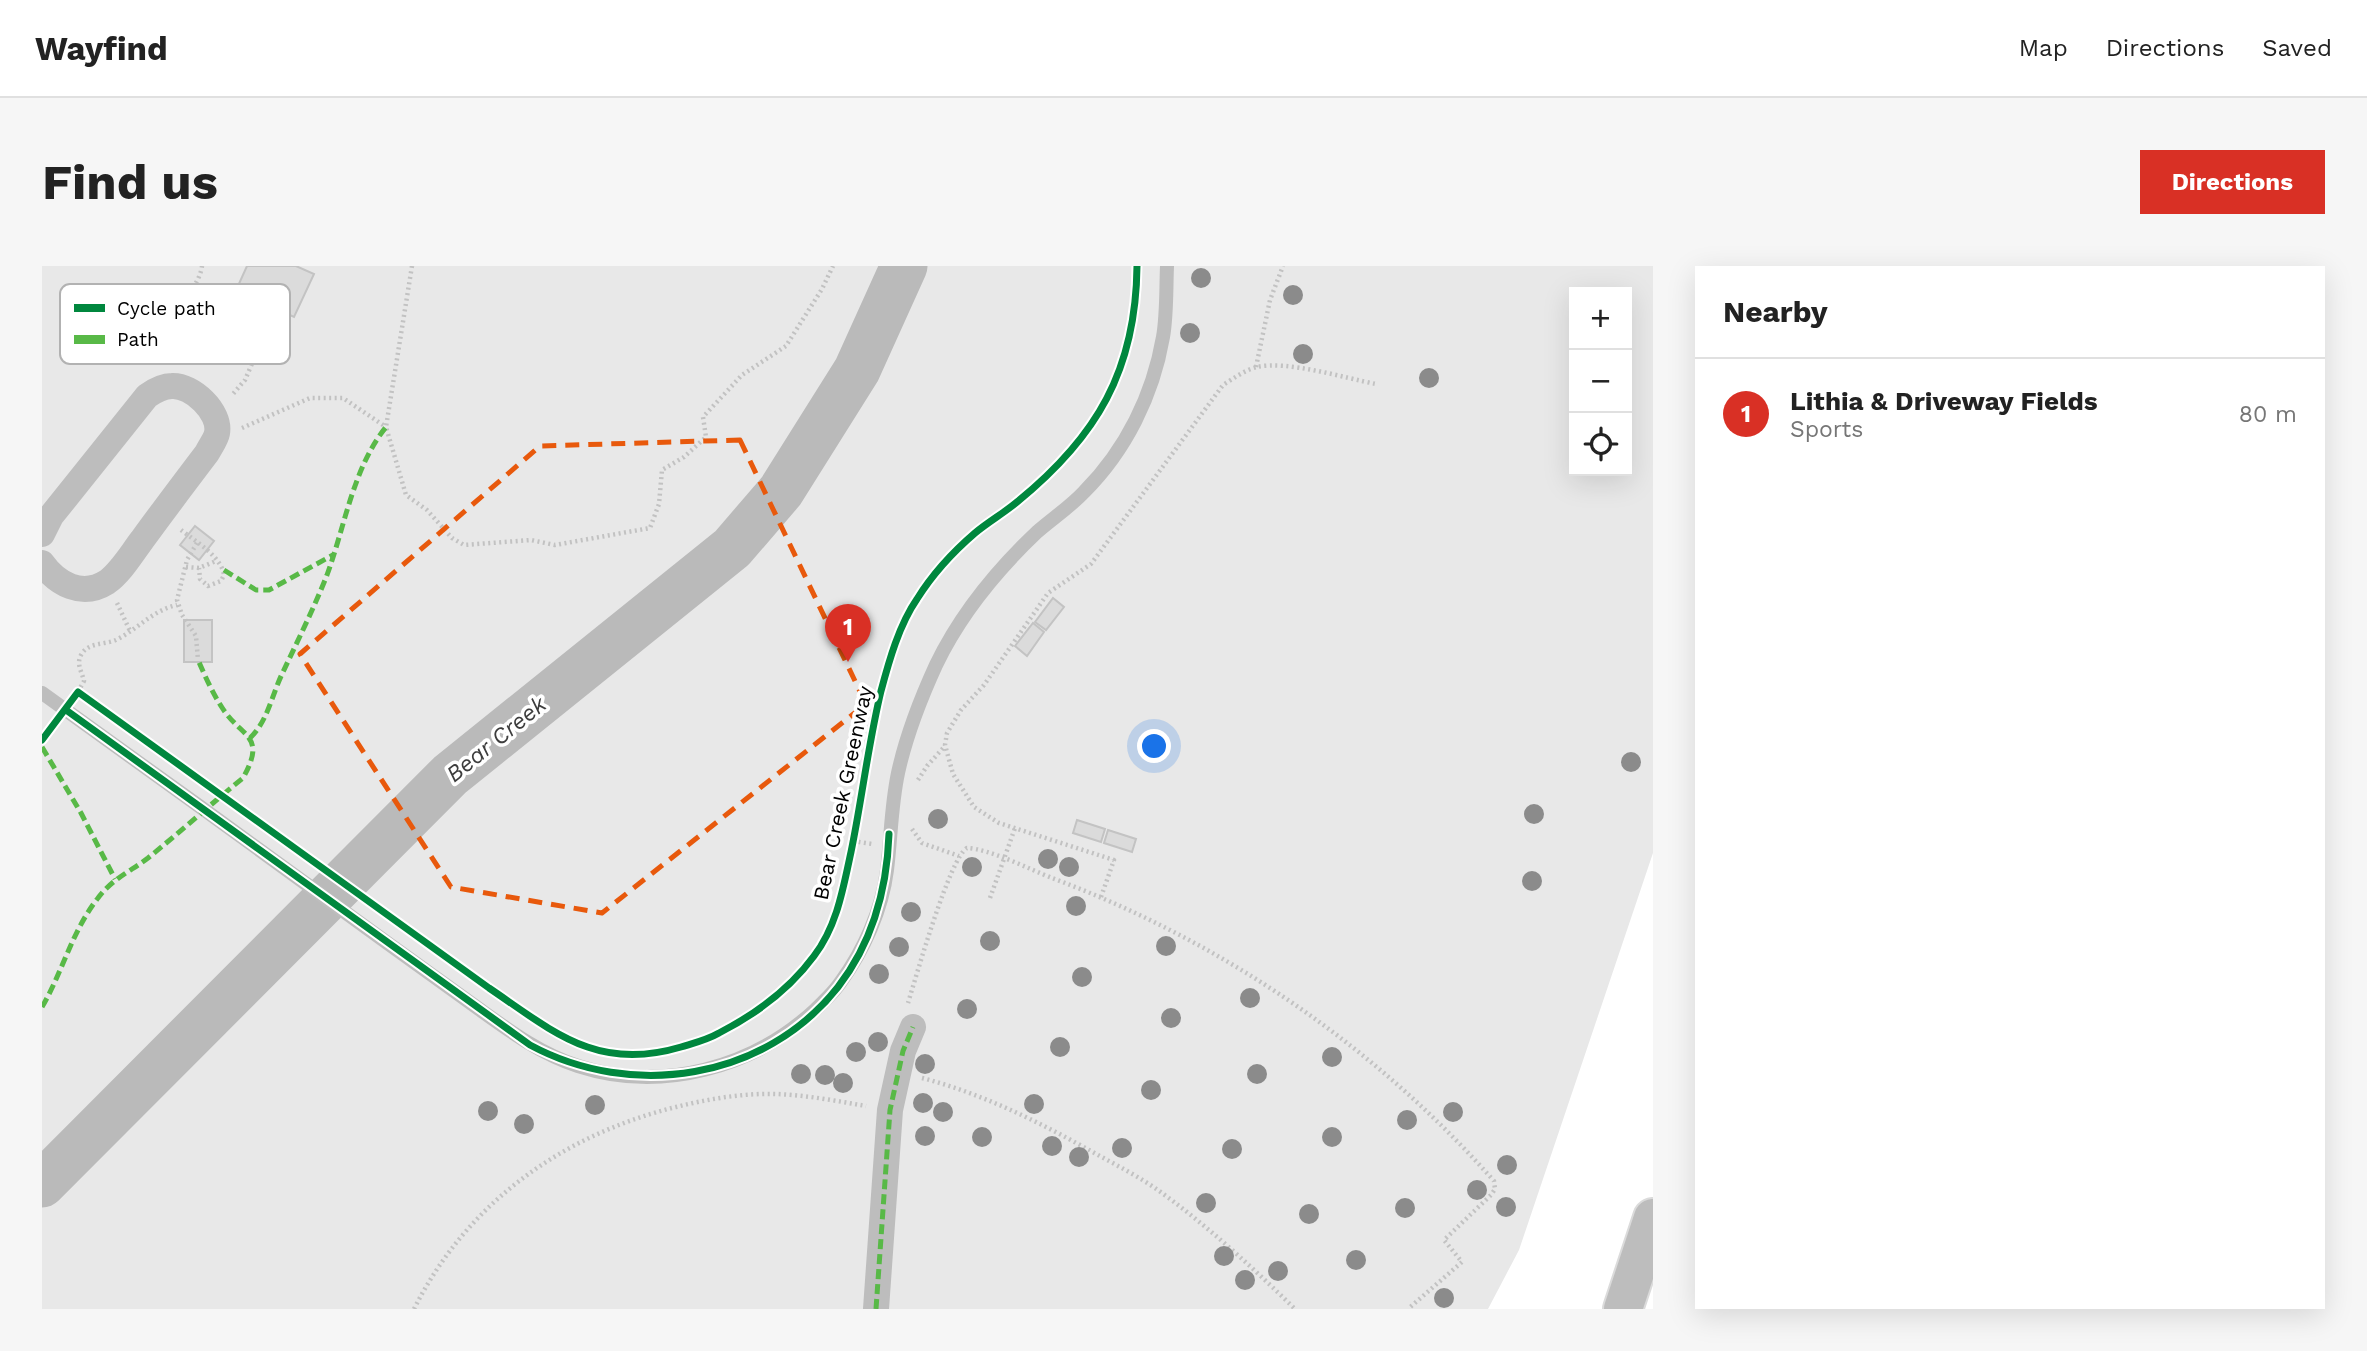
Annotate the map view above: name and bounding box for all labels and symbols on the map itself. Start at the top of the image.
legend [60,284,290,364]
text: Cycle path [117,297,216,320]
text: Path [117,328,159,351]
pin: 1 [825,604,871,662]
street label: Bear Creek Greenway [808,683,877,902]
water label: Bear Creek [441,690,553,788]
your location [1137,729,1171,763]

